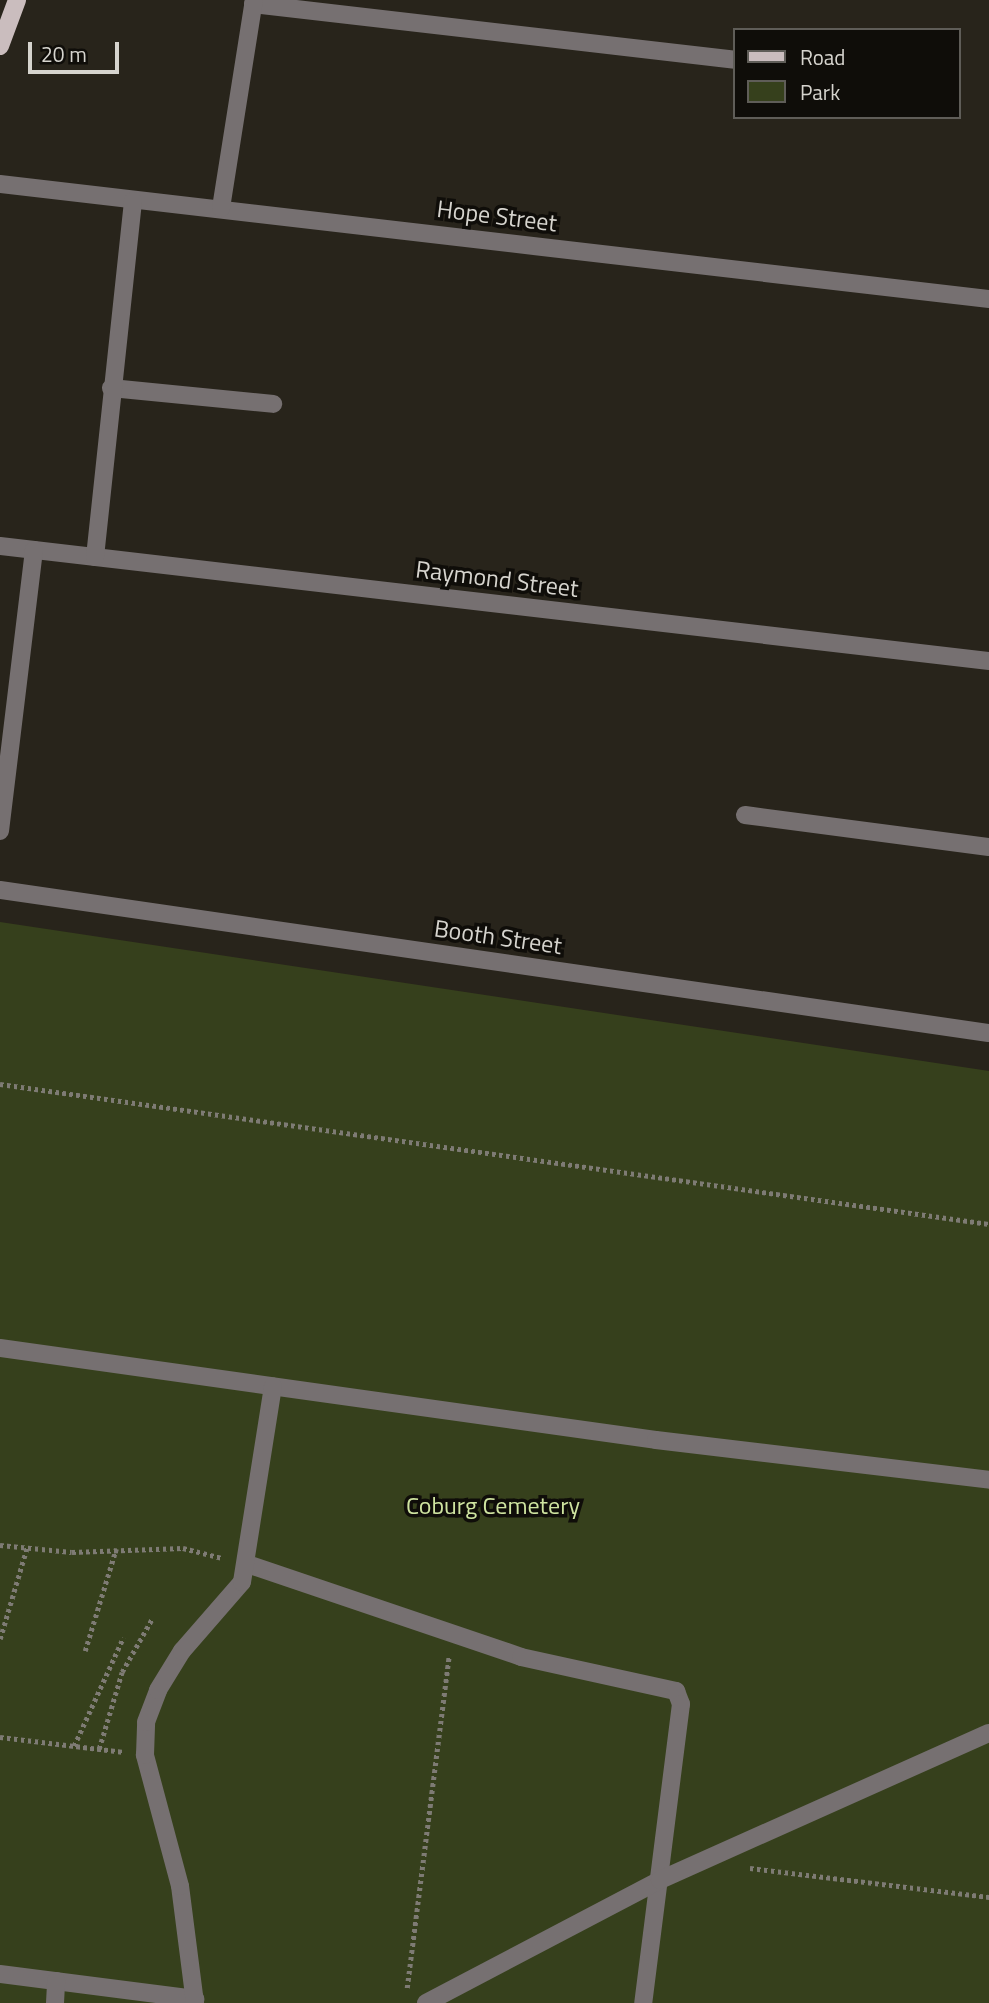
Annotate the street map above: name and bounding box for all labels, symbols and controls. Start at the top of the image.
scale bar [32,28,122,72]
legend [734,28,961,119]
text: 20 m [41,38,87,70]
text: Road [800,41,845,73]
text: Park [800,76,840,108]
street label: Hope Street [435,194,559,238]
street label: Raymond Street [414,555,580,603]
street label: Booth Street [432,914,564,960]
park label: Coburg Cemetery [406,1492,580,1520]

